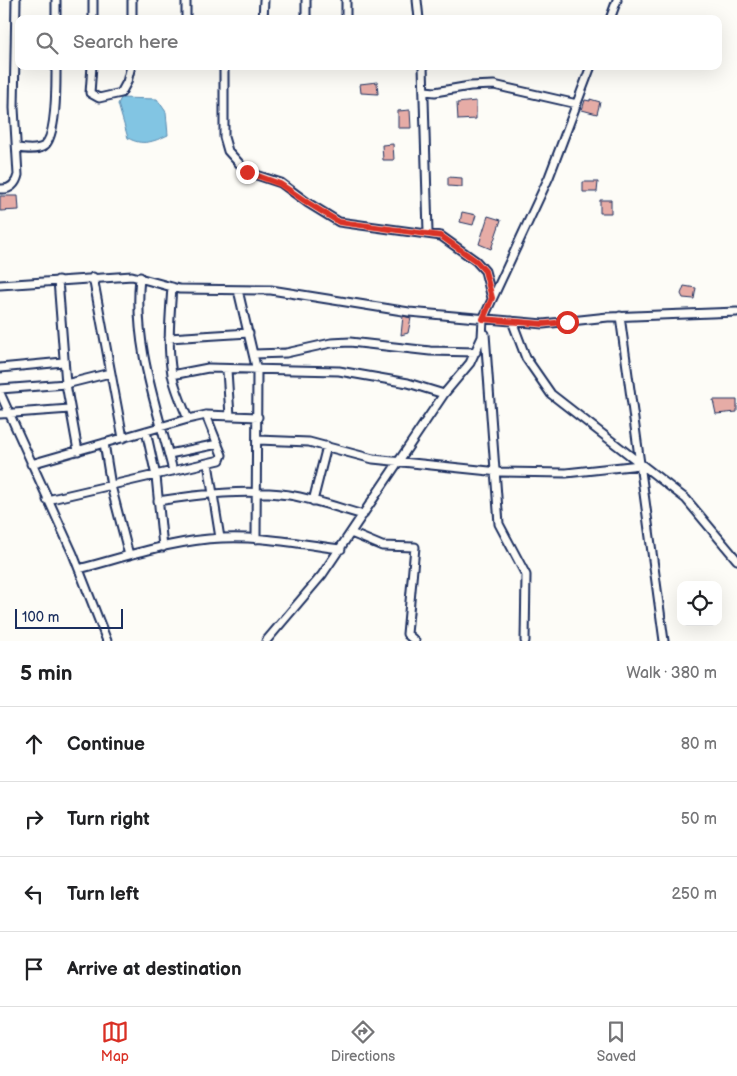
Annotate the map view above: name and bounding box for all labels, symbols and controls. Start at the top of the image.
search box [15,15,722,70]
icon: search [33,29,61,57]
text: Search here [73,31,178,54]
route end [236,161,259,184]
route start [556,311,579,334]
map controls [677,581,722,626]
button: locate [677,581,722,626]
scale bar [15,606,122,629]
text: 100 m [22,609,59,626]
text: 5 min [20,661,73,686]
text: Walk · 380 m [626,664,717,683]
icon: ahead [20,730,48,758]
text: Continue [67,733,145,756]
text: 80 m [681,735,717,754]
icon: right [20,805,48,833]
text: Turn right [67,808,150,831]
text: 50 m [681,810,717,829]
icon: left [20,880,48,908]
text: Turn left [67,883,139,906]
text: 250 m [671,885,717,904]
icon: arrive [20,955,48,983]
text: Arrive at destination [67,958,242,981]
tab: Map [101,1018,129,1065]
tab: Directions [331,1018,395,1065]
tab: Saved [597,1018,636,1065]

